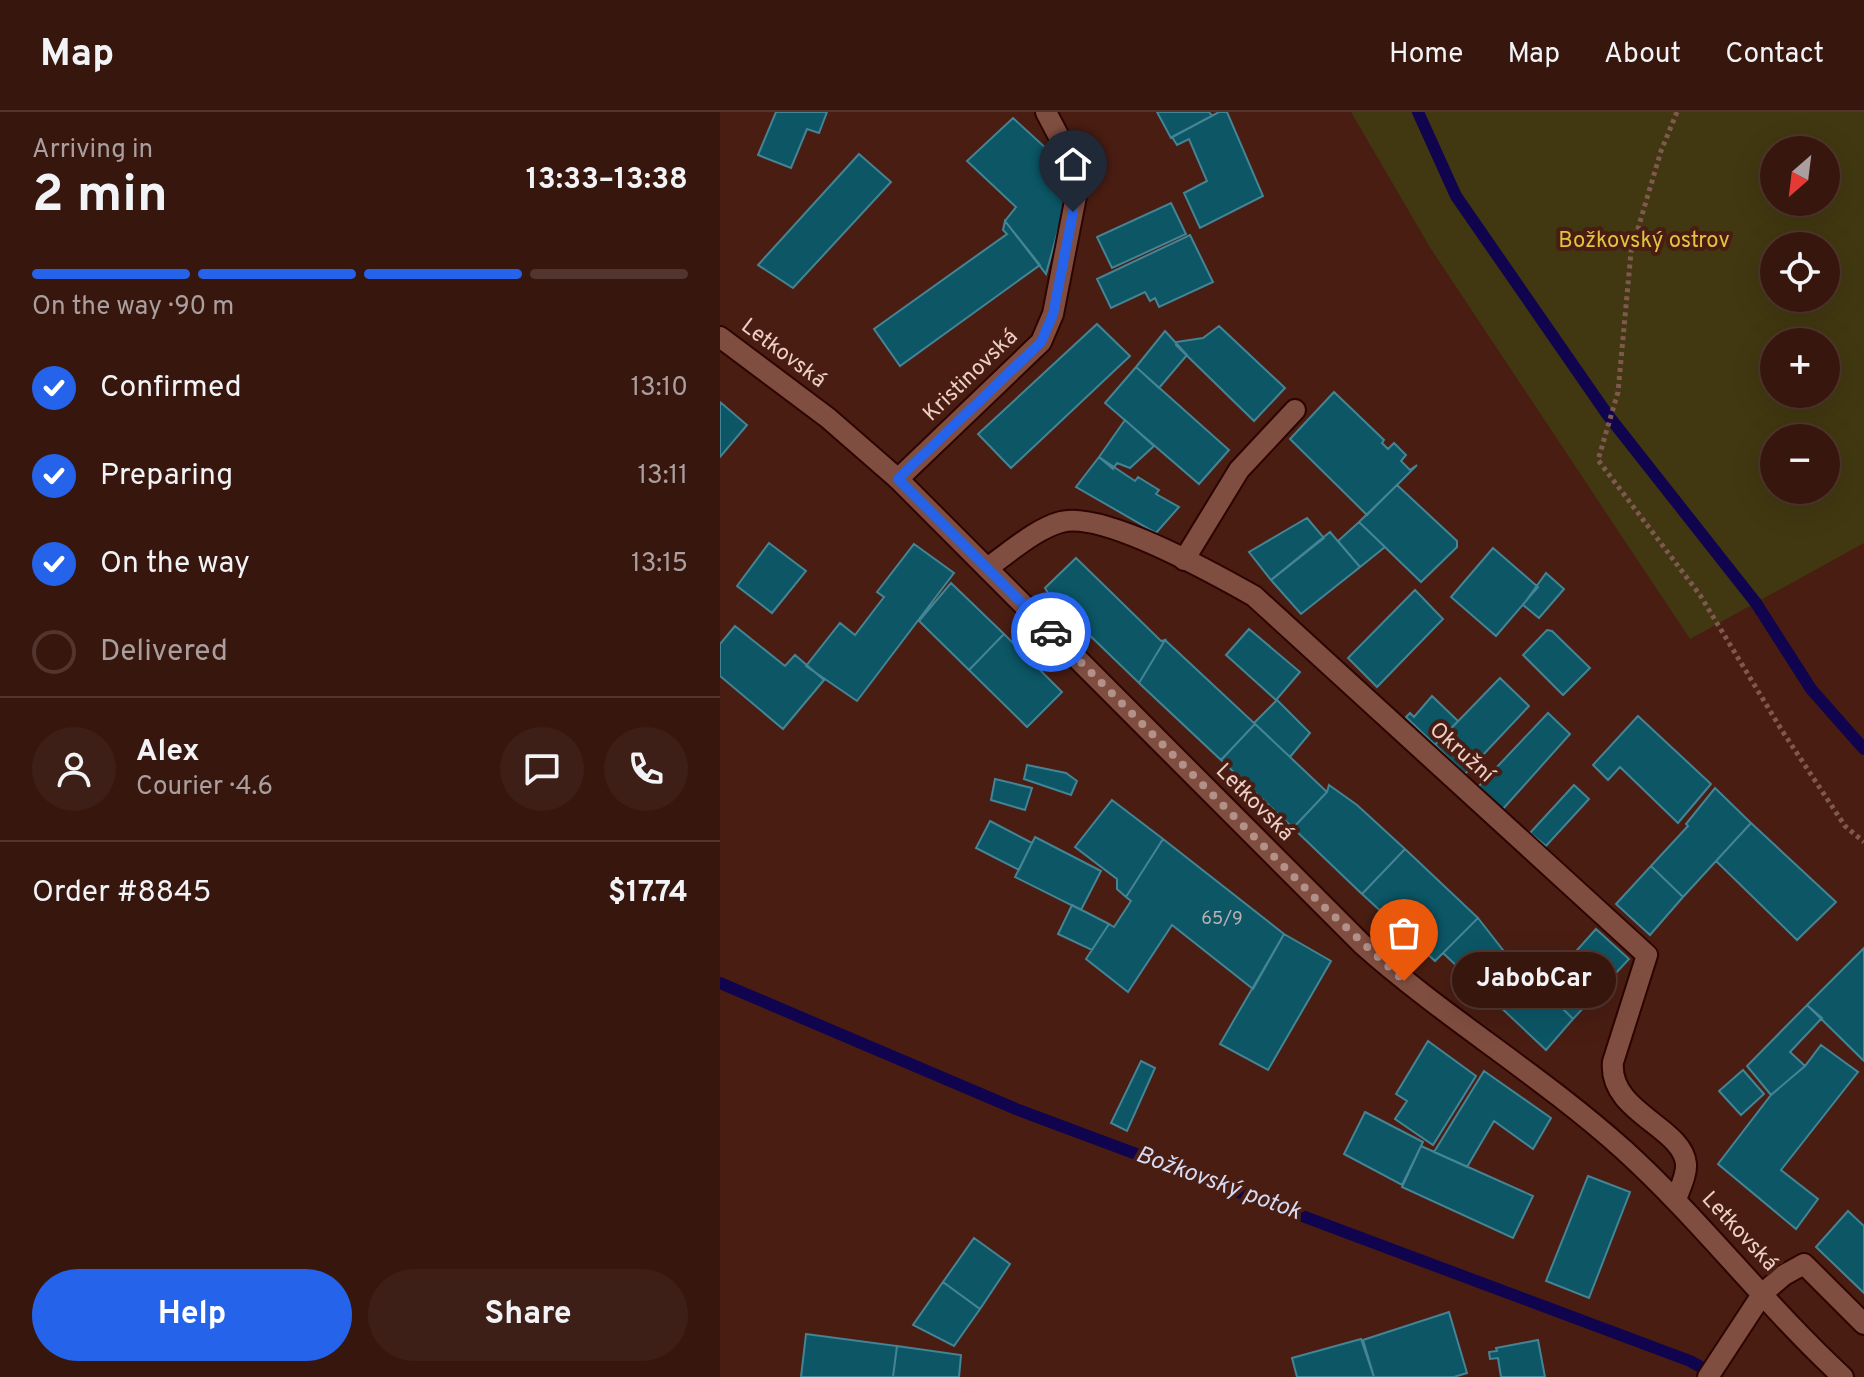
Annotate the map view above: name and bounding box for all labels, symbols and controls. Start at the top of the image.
text: Map [40,31,114,80]
text: Home [1389,37,1463,73]
text: Map [1507,37,1560,73]
text: About [1604,37,1681,73]
text: Contact [1725,37,1824,73]
pin [1039,130,1107,212]
text: Arriving in [32,134,153,167]
north arrow [1760,136,1840,216]
map controls [1760,136,1840,504]
icon: home [1051,142,1095,186]
text: 13:33–13:38 [526,162,688,199]
text: 2 min [32,164,168,230]
park label: Božkovský ostrov [1558,228,1730,255]
button: locate [1760,232,1840,312]
text: On the way · 90 m [32,291,234,324]
street label: Letkovská [735,313,831,395]
street label: Kristinovská [918,324,1024,428]
button: + [1760,328,1840,408]
icon: check [32,366,76,410]
text: Confirmed [100,370,242,407]
text: 13:10 [630,372,688,405]
button: − [1760,424,1840,504]
icon: check [32,454,76,498]
text: Preparing [100,458,233,495]
text: 13:11 [637,460,688,493]
icon: check [32,542,76,586]
text: On the way [100,546,250,583]
text: 13:15 [631,548,688,581]
courier [1011,592,1091,672]
icon: car [1029,610,1073,654]
text: Delivered [100,634,228,671]
street label: Okružní [1423,717,1501,791]
button: person [32,727,116,811]
button: chat [500,727,584,811]
button: phone [604,727,688,811]
text: Alex [136,734,200,771]
street label: Letkovská [1209,758,1299,848]
text: Courier · 4.6 [136,771,273,804]
text: Order #8845 [32,875,211,912]
text: $17.74 [608,875,688,912]
pin [1370,899,1438,981]
house number: 65/9 [1201,908,1243,931]
icon: bag [1382,911,1426,955]
callout: JabobCar [1452,953,1616,1009]
text: JabobCar [1476,963,1592,996]
water label: Božkovský potok [1131,1140,1306,1228]
street label: Letkovská [1695,1186,1783,1278]
button: Help [32,1269,352,1361]
button: Share [368,1269,688,1361]

